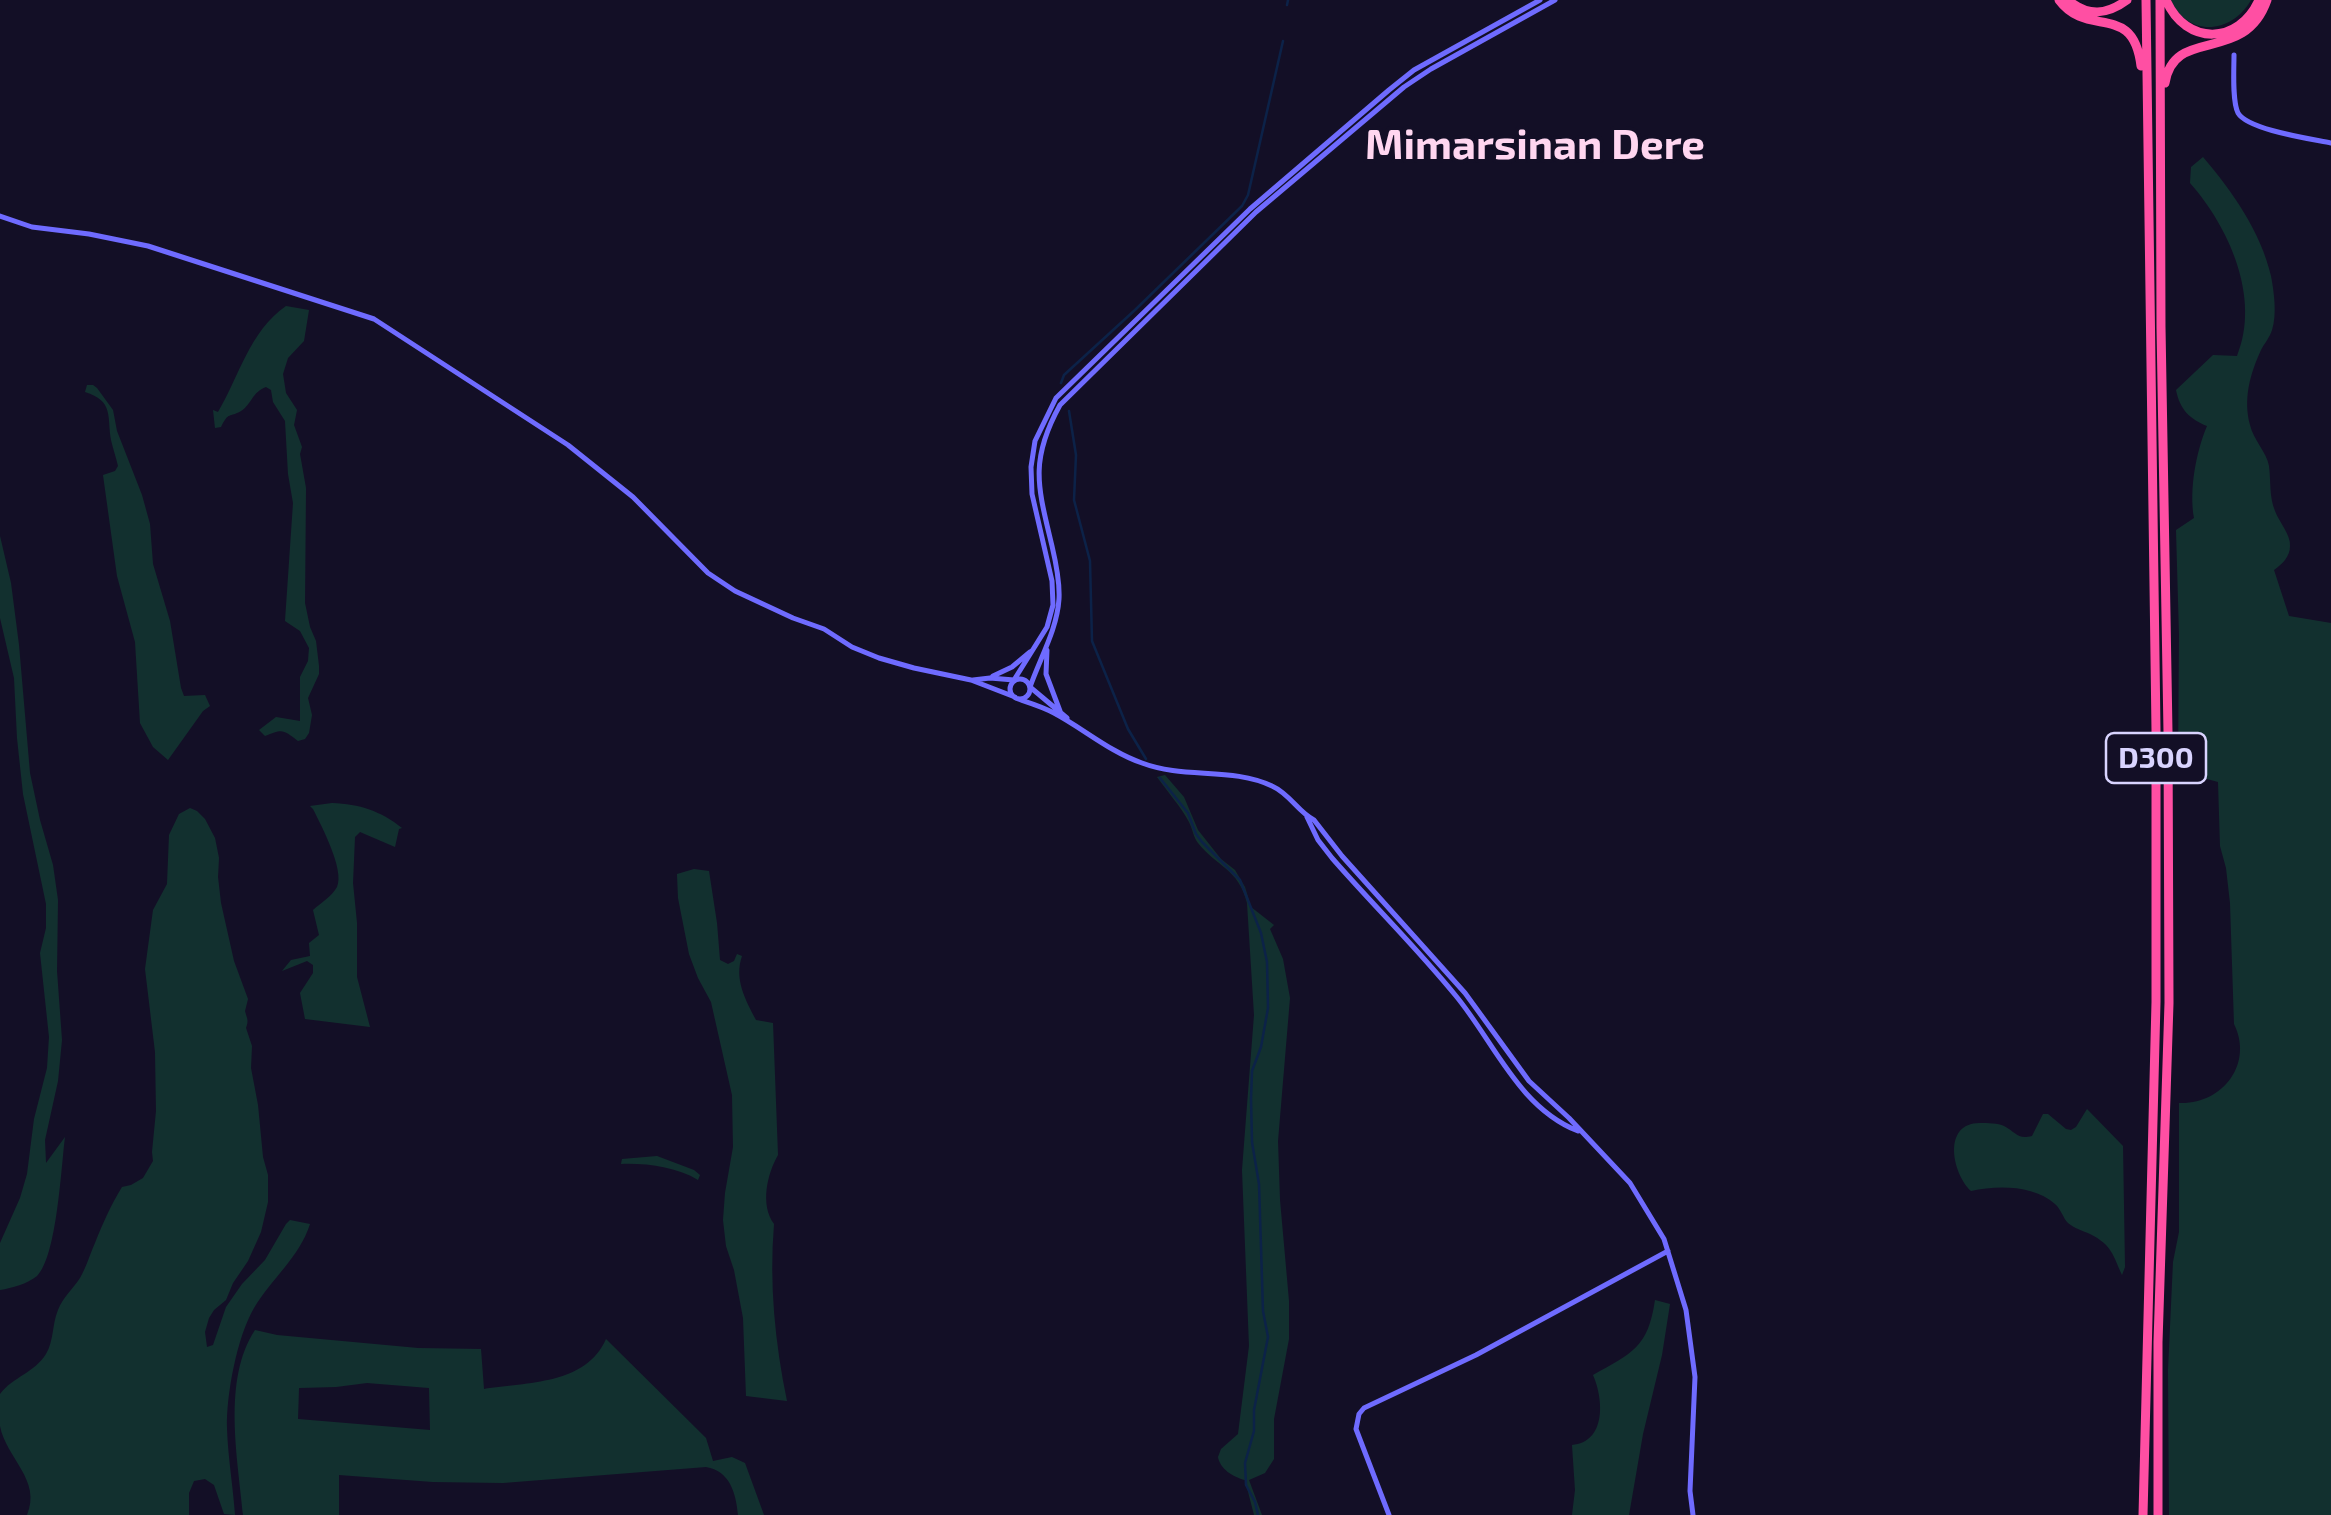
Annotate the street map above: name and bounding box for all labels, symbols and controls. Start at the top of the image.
district label: Mimarsinan Dere [1365,120,1705,170]
road number: D300 [2106,733,2206,783]

